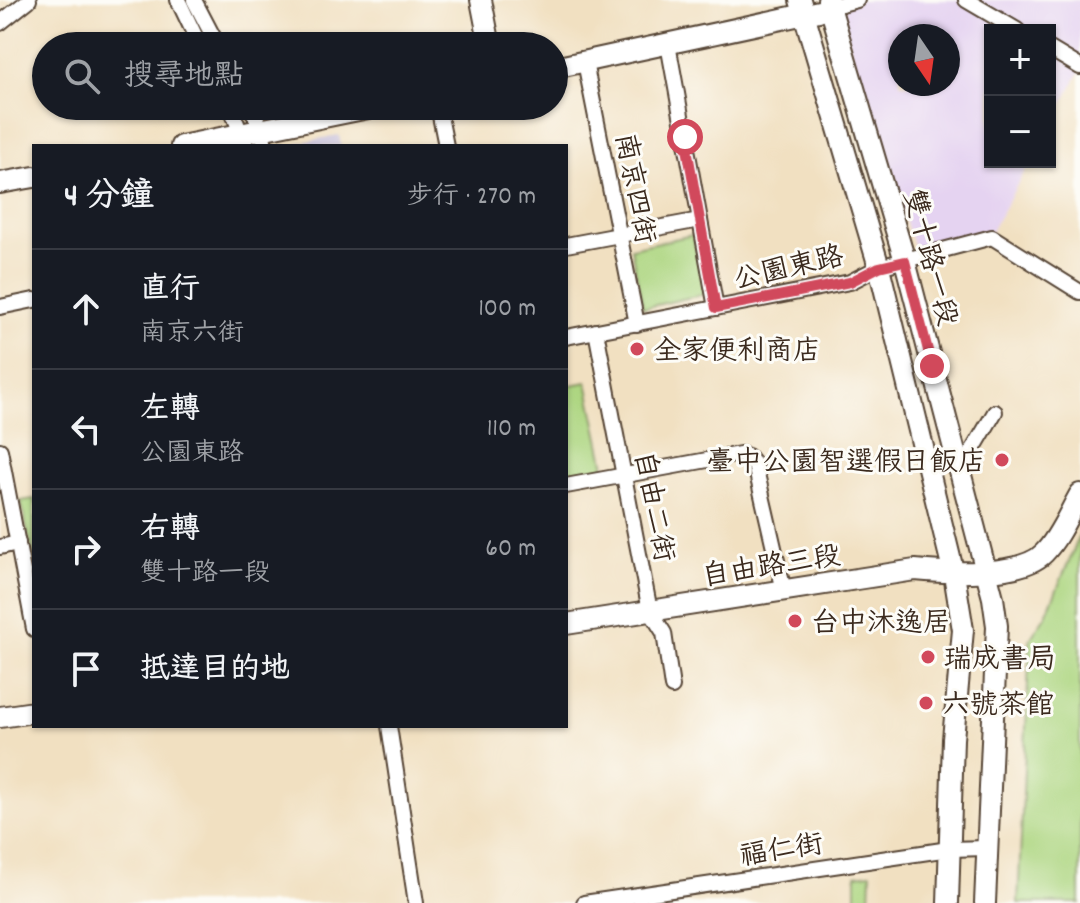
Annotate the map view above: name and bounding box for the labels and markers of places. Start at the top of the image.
place label: 全家便利商店 [653,334,821,374]
marker: 全家便利商店 [628,340,646,358]
place label: 臺中公園智選假日飯店 [706,445,986,485]
marker: 臺中公園智選假日飯店 [993,451,1011,469]
place label: 台中沐逸居 [811,606,951,646]
marker: 台中沐逸居 [786,612,804,630]
place label: 瑞成書局 [944,642,1056,682]
marker: 瑞成書局 [919,648,937,666]
place label: 六號茶館 [942,688,1054,728]
marker: 六號茶館 [917,694,935,712]

